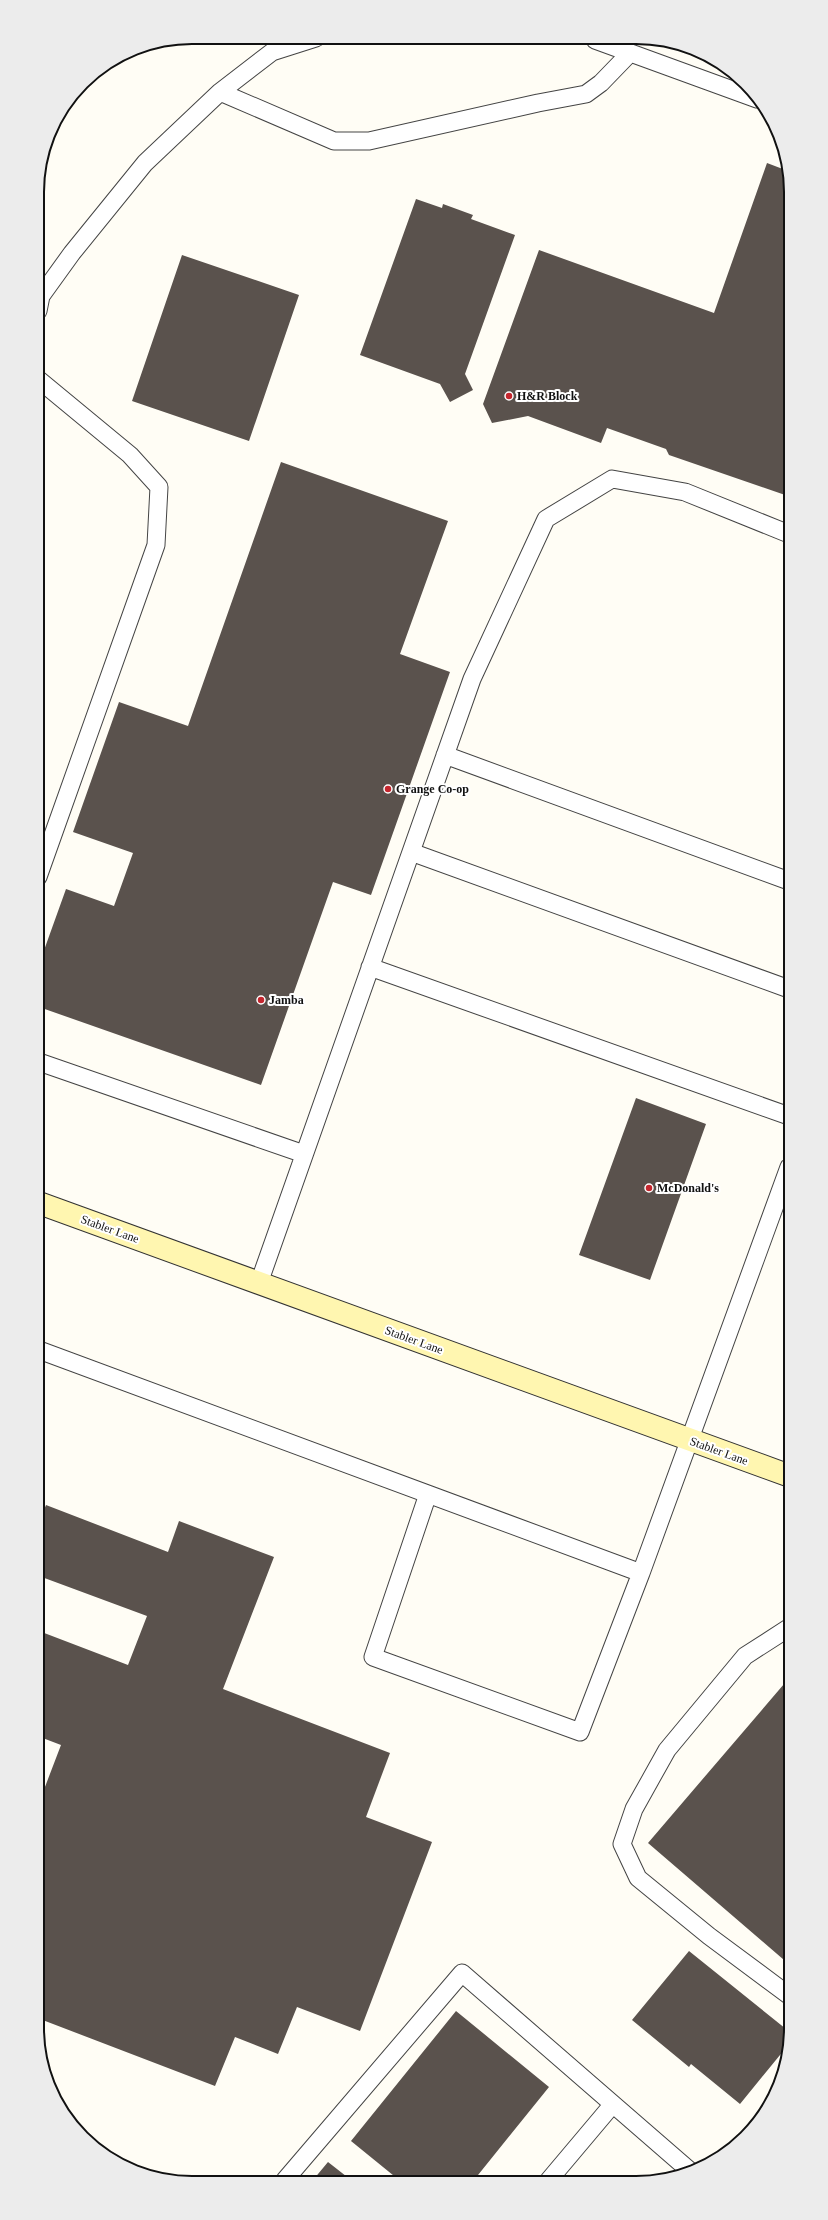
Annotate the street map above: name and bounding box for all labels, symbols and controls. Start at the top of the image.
place label: H&R Block [517,389,578,403]
marker: H&R Block [504,391,514,401]
place label: Grange Co-op [396,782,469,796]
marker: Grange Co-op [383,784,393,794]
place label: Jamba [269,993,304,1007]
marker: Jamba [256,995,266,1005]
place label: McDonald's [657,1181,719,1195]
marker: McDonald's [644,1183,654,1193]
street label: Stabler Lane [79,1212,141,1246]
street label: Stabler Lane [383,1323,445,1357]
street label: Stabler Lane [688,1434,750,1468]

